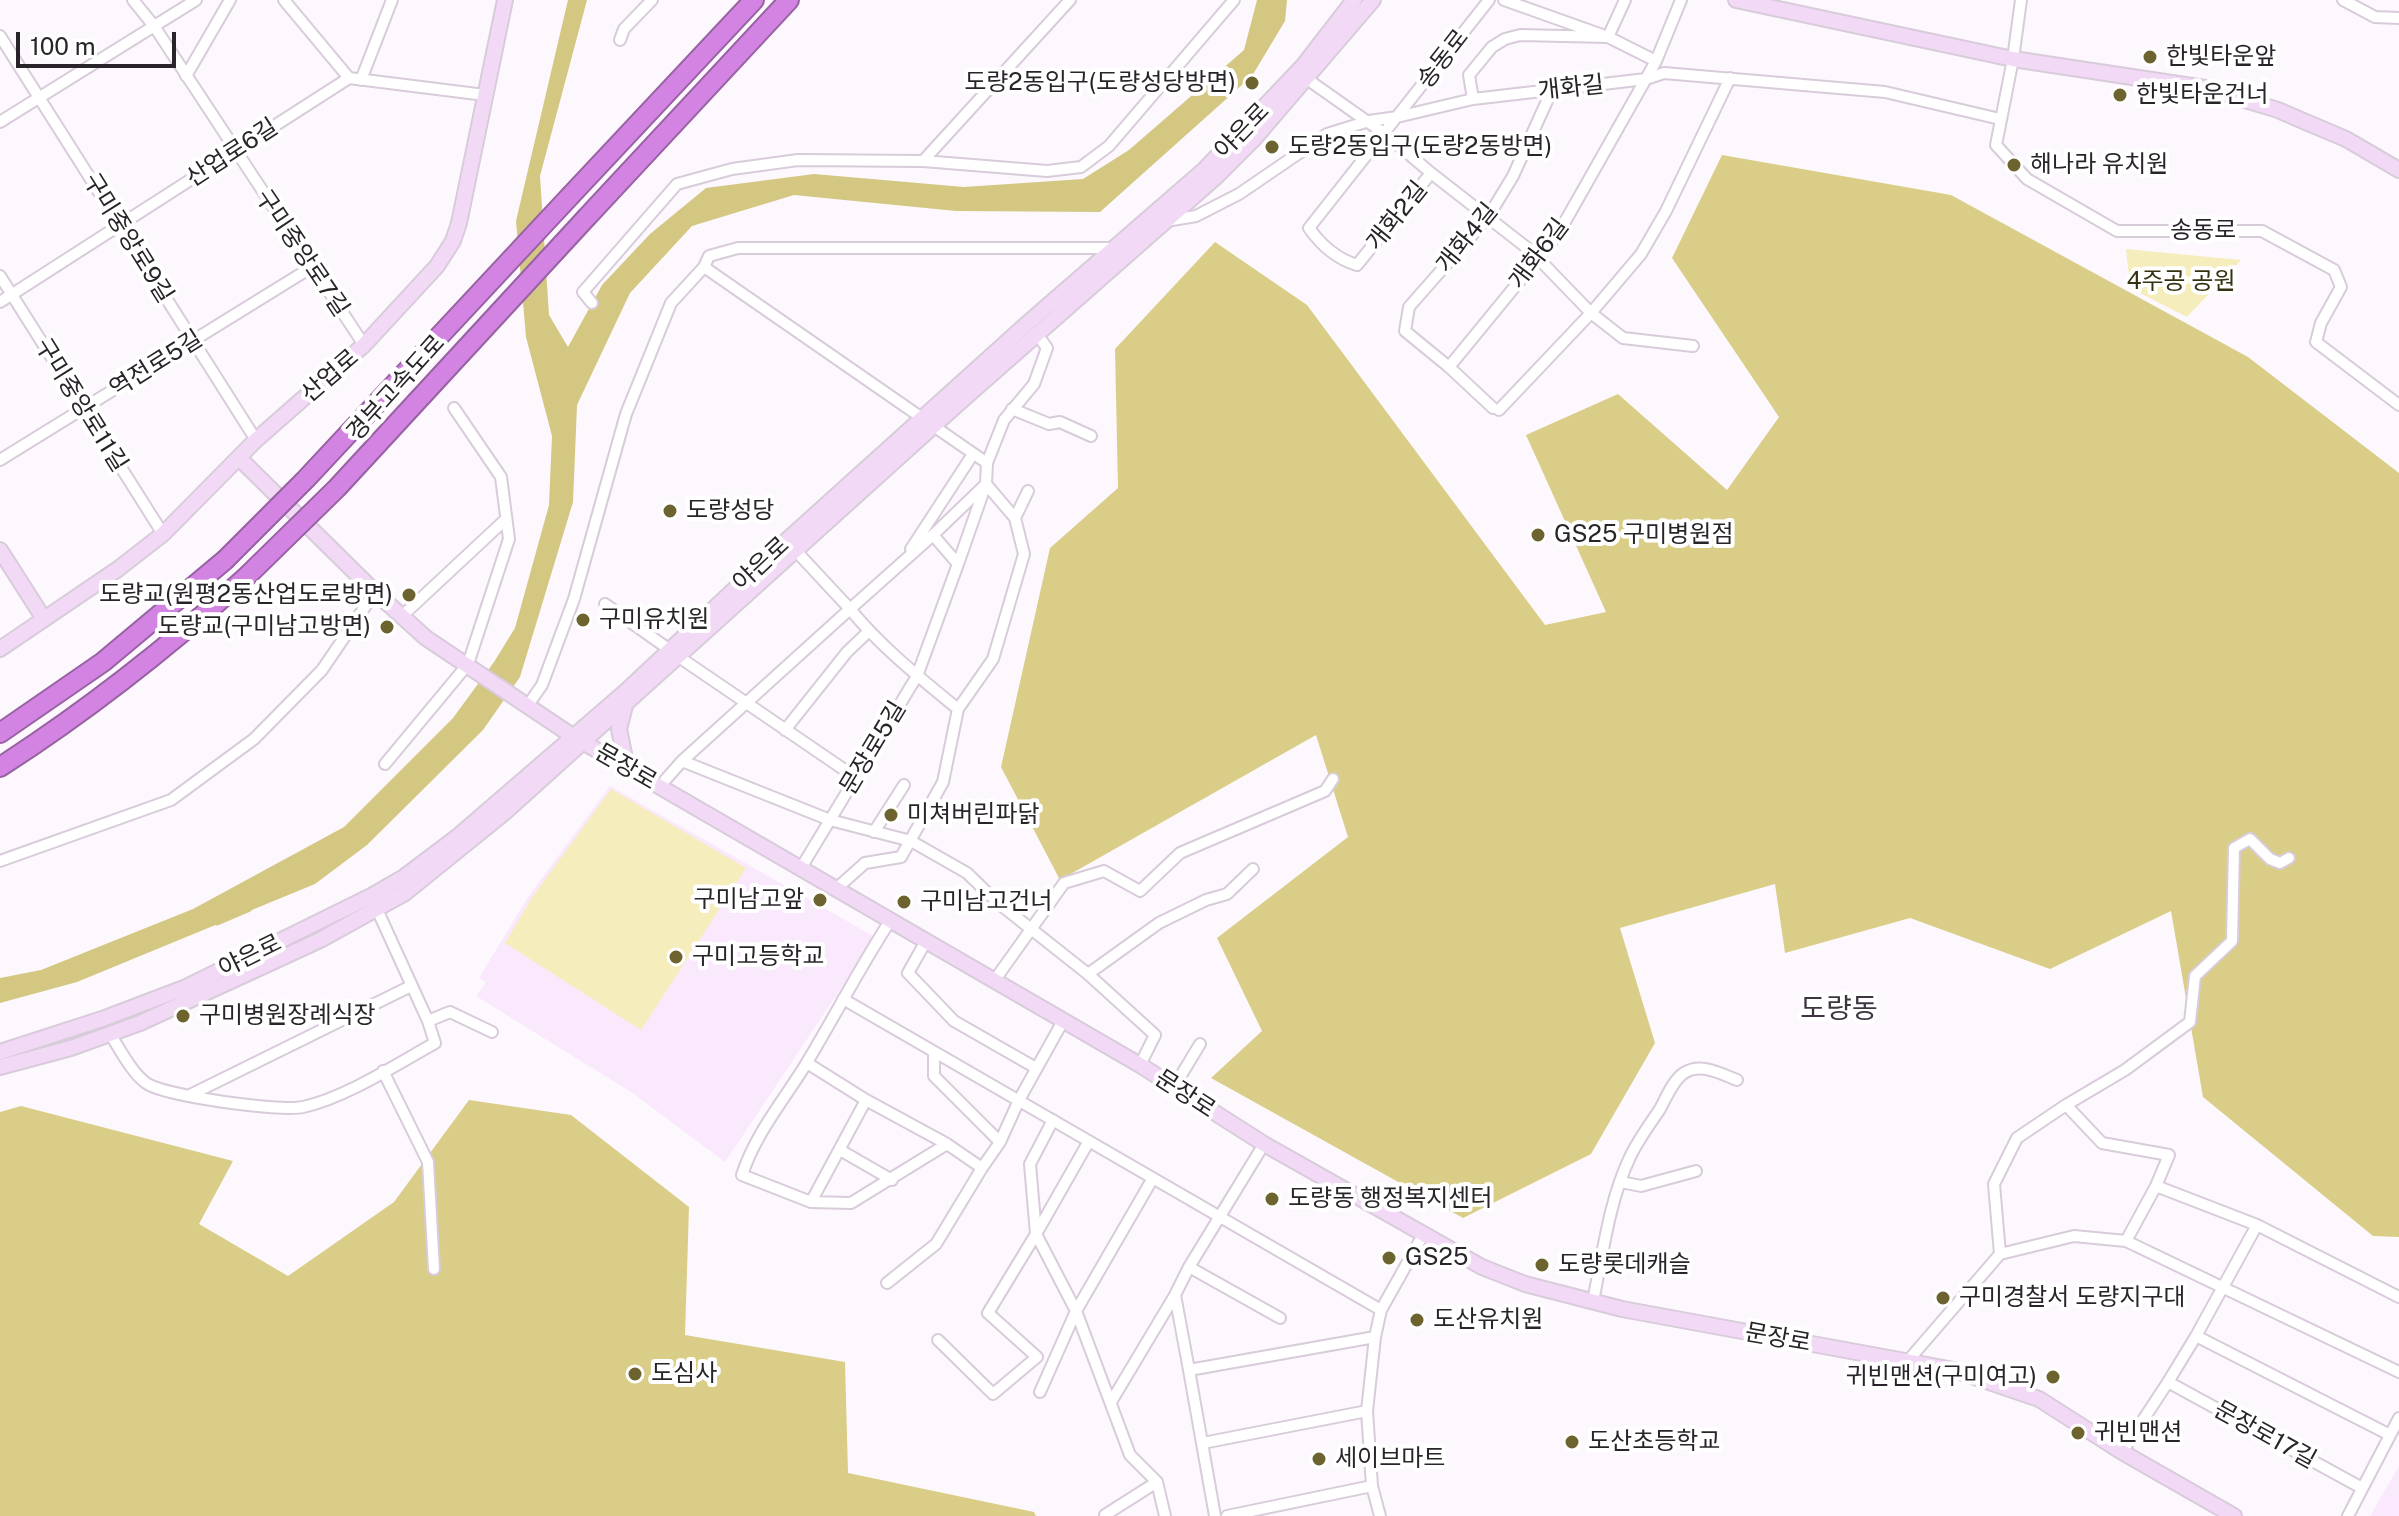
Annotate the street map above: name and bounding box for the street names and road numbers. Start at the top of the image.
street label: 송동로 [1411,24,1475,94]
street label: 개화길 [1537,70,1605,106]
street label: 야은로 [1209,97,1275,165]
street label: 산업로6길 [181,113,283,193]
street label: 구미중앙로9길 [77,168,179,308]
street label: 개화2길 [1360,176,1434,256]
street label: 구미중앙로7길 [249,184,355,322]
street label: 개화4길 [1430,197,1504,279]
street label: 개화6길 [1503,213,1575,295]
street label: 송동로 [2170,217,2236,245]
street label: 역전로5길 [104,324,208,404]
street label: 경부고속도로 [341,329,451,447]
street label: 구미중앙로11길 [29,333,133,477]
street label: 산업로 [296,343,364,409]
street label: 야은로 [727,531,795,597]
street label: 문장로5길 [834,696,912,800]
street label: 문장로 [590,738,662,796]
street label: 야은로 [214,929,286,983]
street label: 문장로 [1149,1064,1221,1124]
street label: 문장로 [1743,1318,1813,1358]
street label: 문장로17길 [2209,1395,2321,1475]

